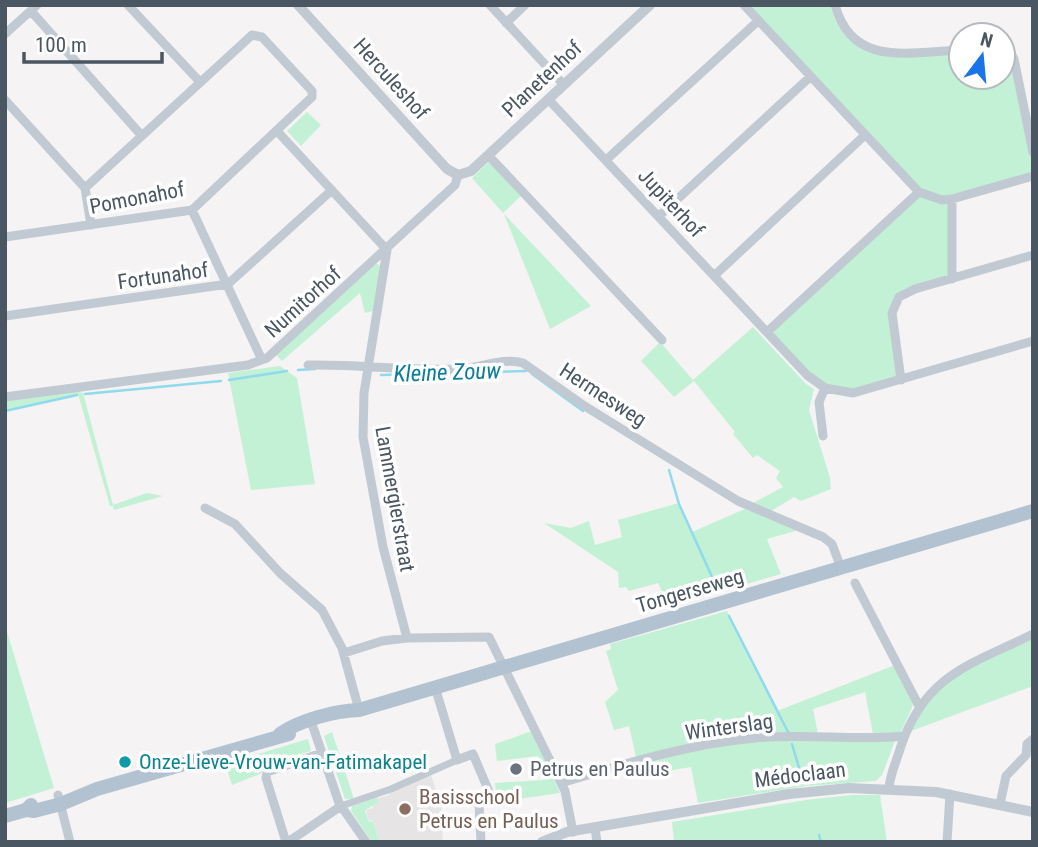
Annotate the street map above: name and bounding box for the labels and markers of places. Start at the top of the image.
place label: Onze-Lieve-Vrouw-van-Fatimakapel [139,750,427,774]
marker: Onze-Lieve-Vrouw-van-Fatimakapel [117,754,133,770]
place label: Petrus en Paulus [530,757,670,781]
marker: Petrus en Paulus [508,761,524,777]
place label: Basisschool Petrus en Paulus [419,785,559,833]
marker: Basisschool Petrus en Paulus [397,801,413,817]

